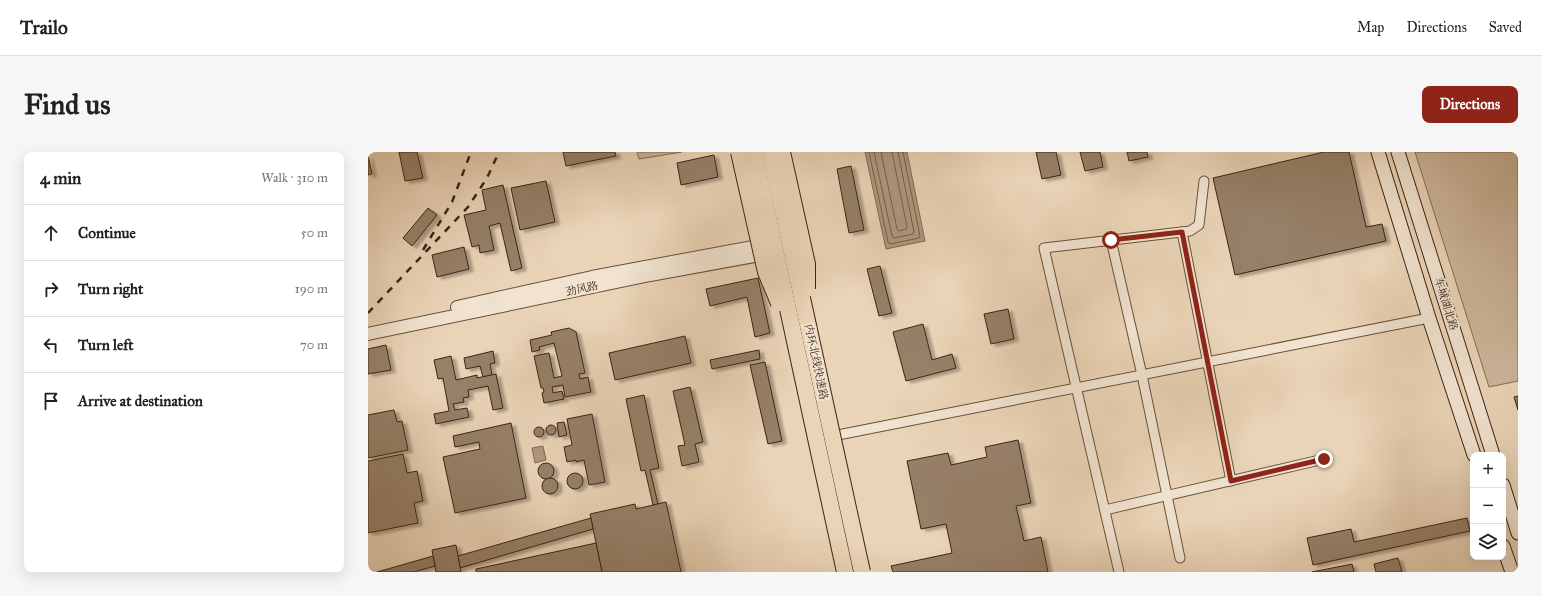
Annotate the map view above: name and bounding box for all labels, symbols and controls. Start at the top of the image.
text: Trailo [20,16,68,39]
text: Map [1357,19,1384,36]
text: Directions [1406,19,1467,36]
text: Saved [1489,19,1522,36]
button: Directions [1422,86,1518,123]
text: Find us [24,87,110,122]
text: 4 min [40,168,81,189]
text: Walk · 310 m [261,170,328,186]
icon: ahead [40,222,62,244]
text: Continue [78,224,136,242]
text: 50 m [301,225,328,241]
route start [1102,231,1120,249]
street label: 车城湖北路 [1432,276,1460,332]
icon: right [40,278,62,300]
street label: 劲风路 [565,279,599,299]
text: Turn right [78,280,143,298]
text: 190 m [295,281,328,297]
street label: 内环北线快速路 [802,323,830,401]
icon: left [40,334,62,356]
text: Turn left [78,336,134,354]
text: 70 m [300,337,328,353]
icon: arrive [40,390,62,412]
text: Arrive at destination [78,392,203,410]
route end [1315,450,1333,468]
map controls [1470,452,1506,560]
button: + [1470,452,1506,488]
button: − [1470,488,1506,524]
button: layers [1470,524,1506,560]

